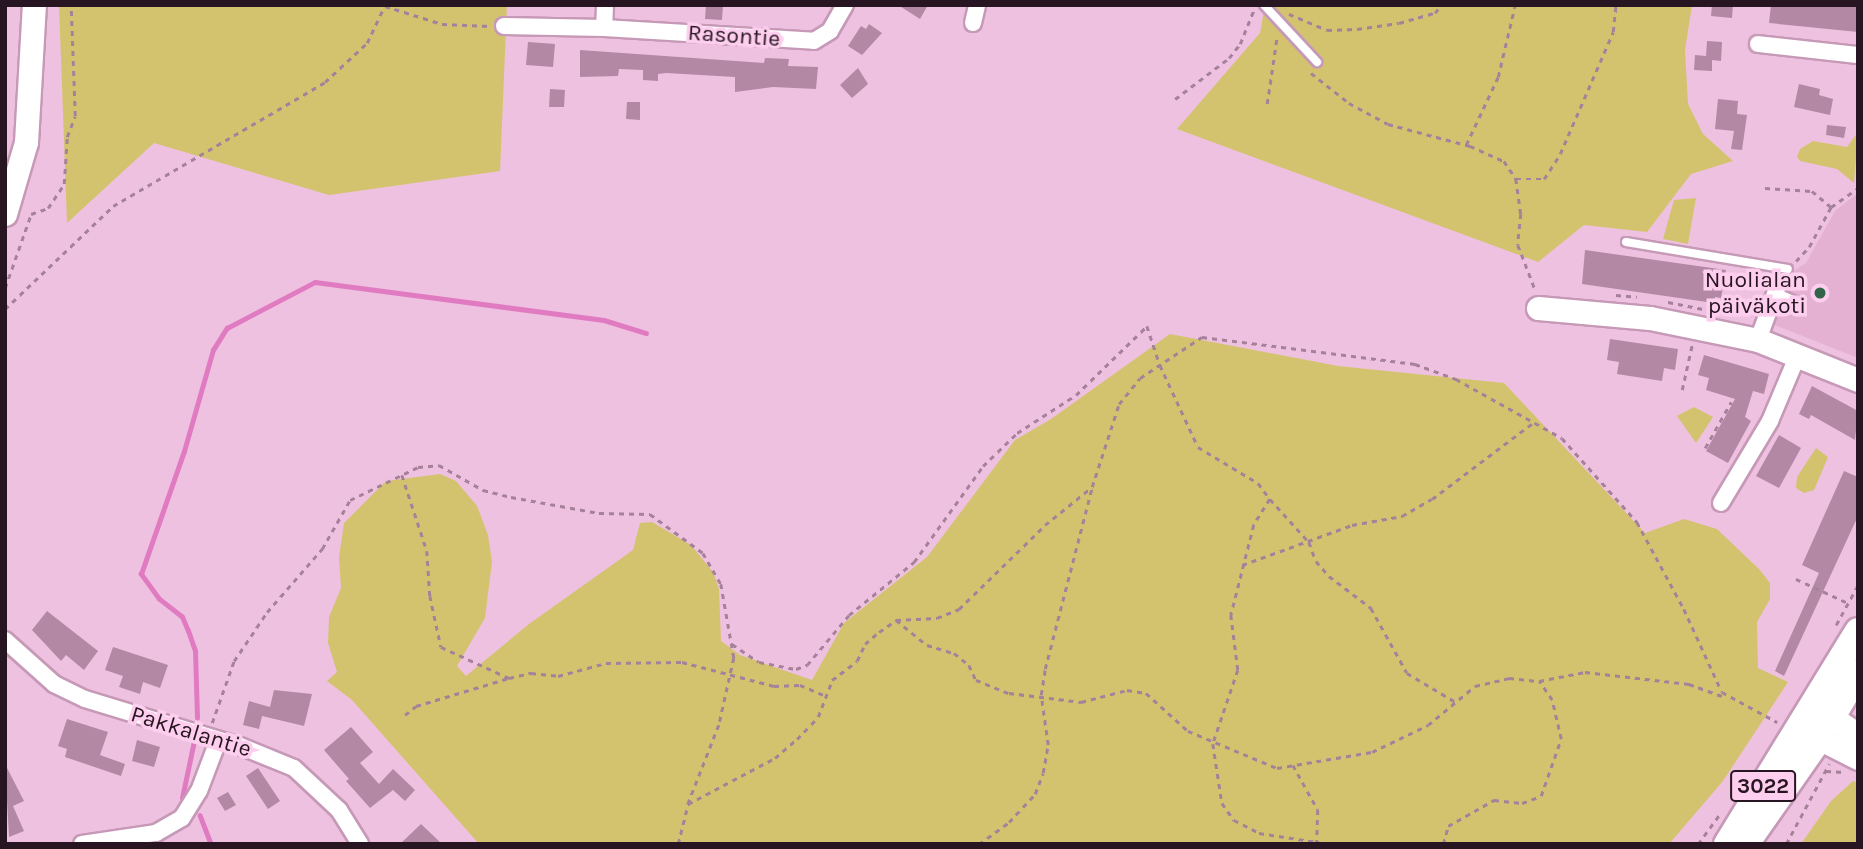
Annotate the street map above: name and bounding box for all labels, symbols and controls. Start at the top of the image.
street label: Rasontie [687,19,781,53]
place label: Nuolialan päiväkoti [1705,266,1806,320]
marker: Nuolialan päiväkoti [1812,285,1828,301]
street label: Pakkalantie [128,701,254,763]
road number: 3022 [1730,768,1796,804]

